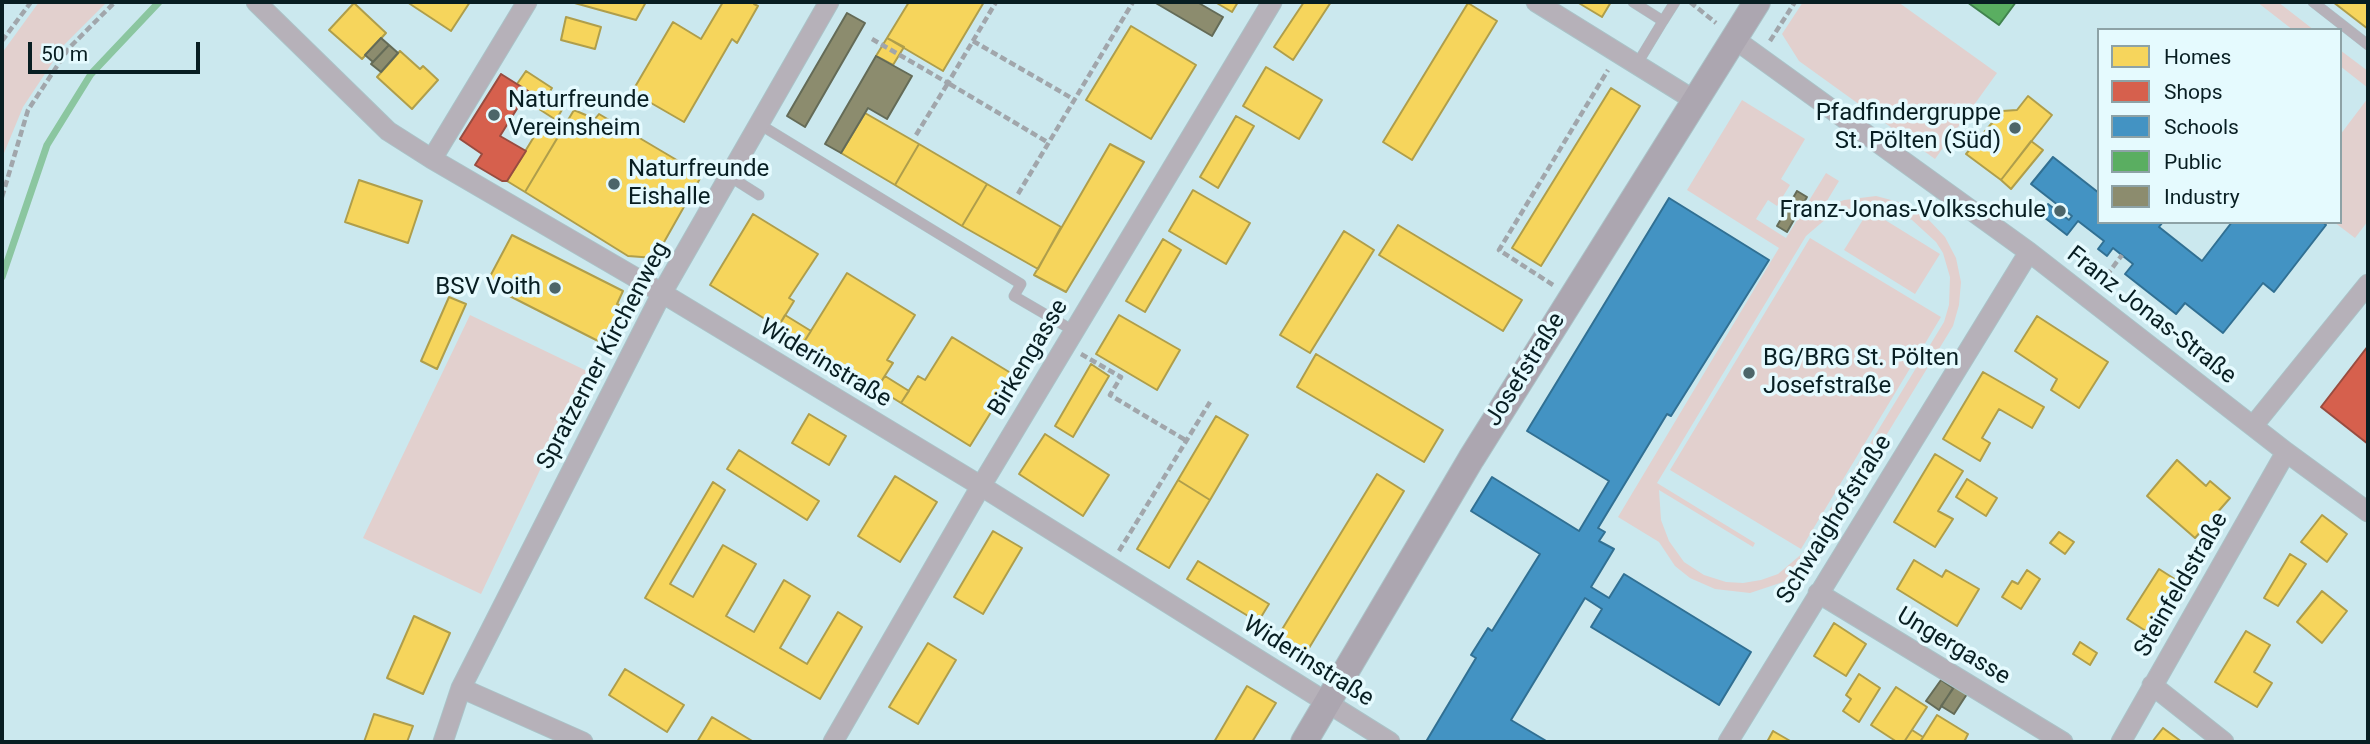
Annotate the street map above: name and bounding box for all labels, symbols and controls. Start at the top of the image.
scale bar [32,28,203,72]
legend [2097,28,2342,224]
text: 50 m [41,42,88,66]
text: Homes [2164,45,2231,69]
text: Shops [2164,80,2223,104]
place label: Naturfreunde Vereinsheim [508,87,649,143]
place label: Pfadfindergruppe St. Pölten (Süd) [1816,100,2001,156]
marker: Naturfreunde Vereinsheim [486,107,502,123]
text: Schools [2164,115,2239,139]
marker: Pfadfindergruppe St. Pölten (Süd) [2007,120,2023,136]
text: Public [2164,150,2222,174]
place label: Naturfreunde Eishalle [628,156,769,212]
marker: Naturfreunde Eishalle [606,176,622,192]
text: Industry [2164,185,2240,209]
place label: Franz-Jonas-Volksschule [1779,197,2046,225]
marker: Franz-Jonas-Volksschule [2052,203,2068,219]
street label: Spratzerner Kirchenweg [532,237,676,475]
street label: Franz Jonas-Straße [2061,241,2241,391]
place label: BSV Voith [435,274,541,302]
marker: BSV Voith [547,280,563,296]
street label: Birkengasse [983,294,1075,422]
street label: Josefstraße [1480,308,1572,432]
street label: Widerinstraße [754,313,896,415]
place label: BG/BRG St. Pölten Josefstraße [1763,345,1959,401]
marker: BG/BRG St. Pölten Josefstraße [1741,365,1757,381]
street label: Schwaighofstraße [1771,430,1899,610]
street label: Steinfeldstraße [2129,508,2235,662]
street label: Ungergasse [1891,602,2015,692]
street label: Widerinstraße [1237,610,1379,714]

